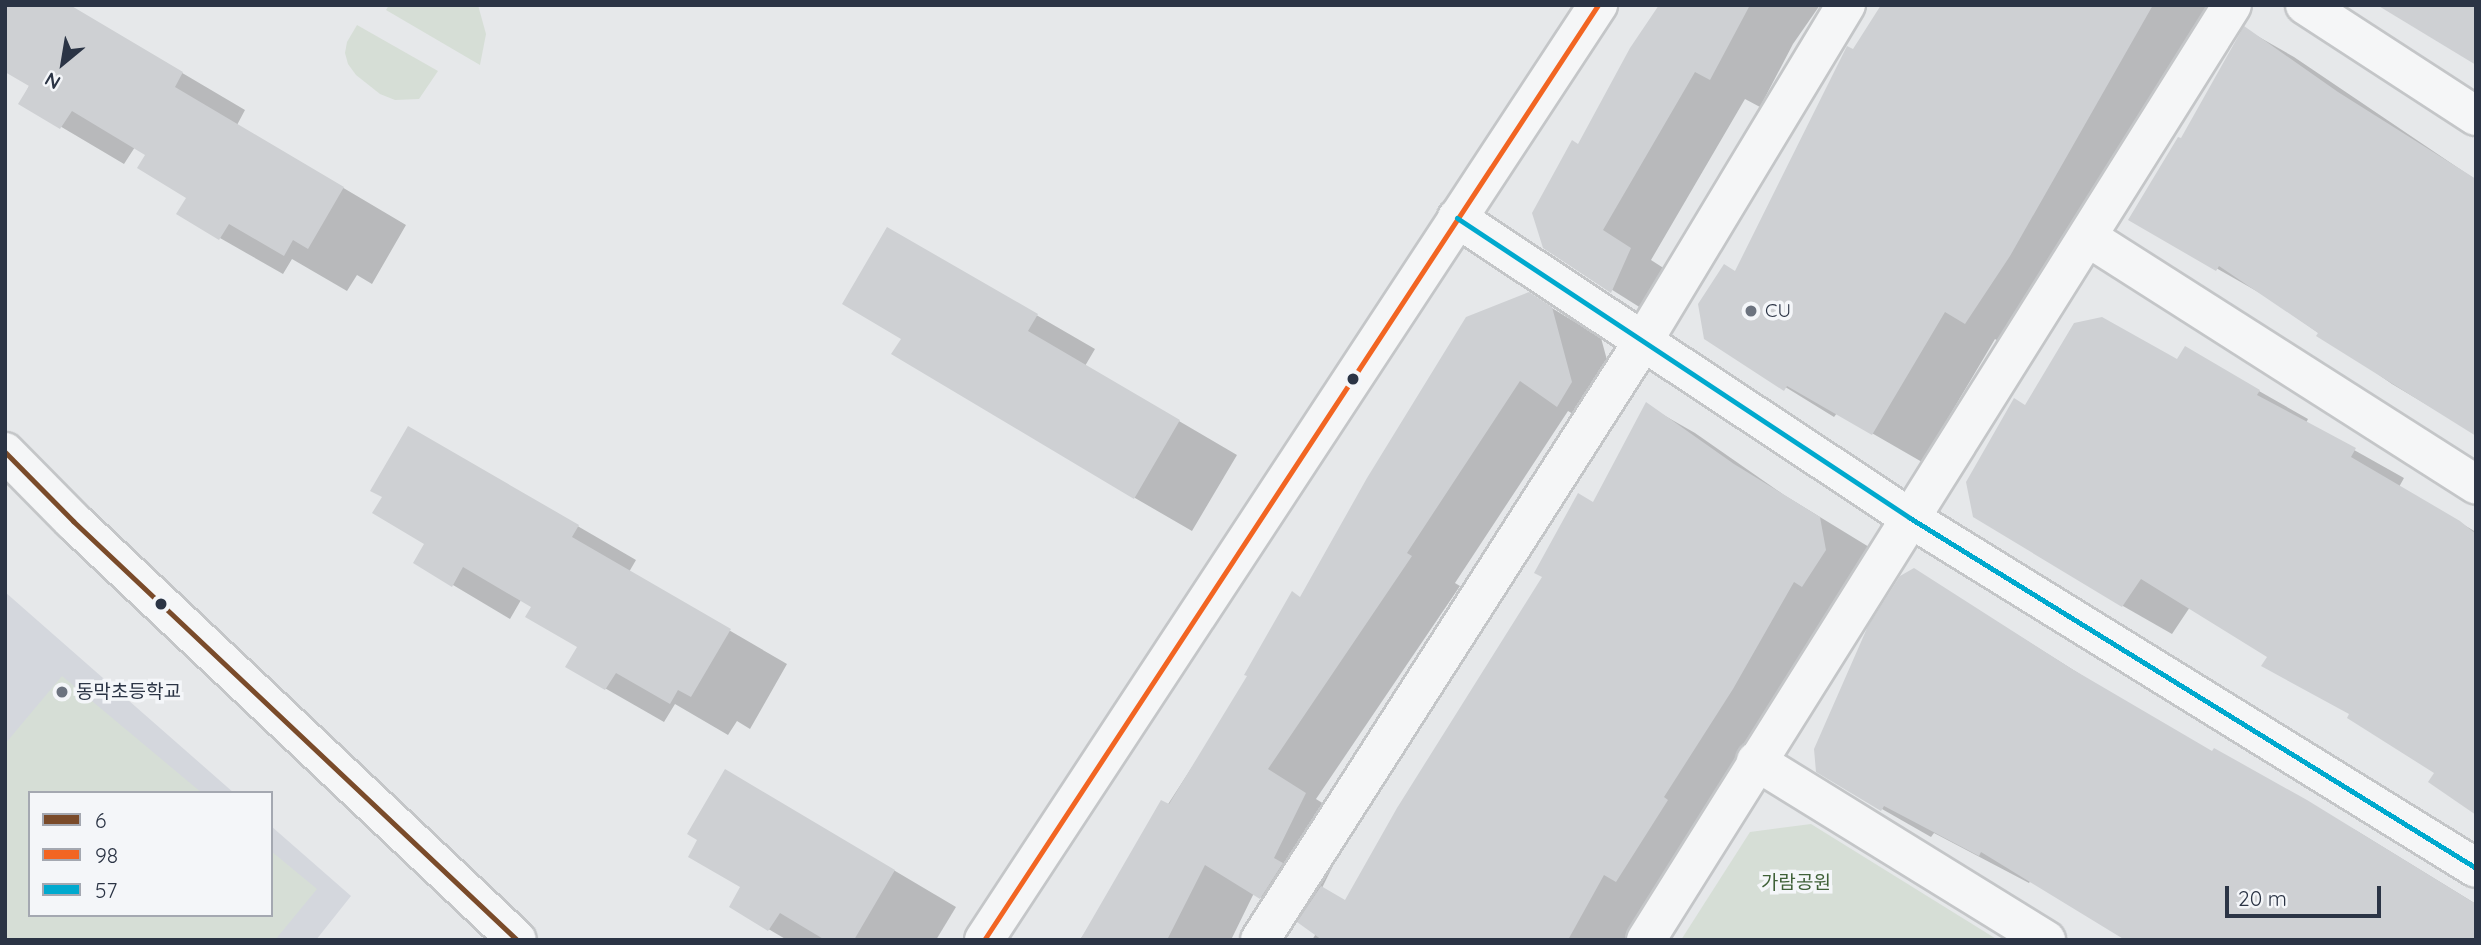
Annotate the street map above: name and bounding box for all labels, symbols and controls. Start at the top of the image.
north arrow [28,28,98,98]
text: N [40,67,65,95]
place label: CU [1765,300,1791,322]
marker: CU [1743,303,1759,319]
unlabelled marker [1346,372,1360,386]
unlabelled marker [154,597,168,611]
place label: 동막초등학교 [76,681,181,703]
marker: 동막초등학교 [54,684,70,700]
legend [28,791,273,917]
text: 6 [95,807,106,833]
text: 98 [95,842,118,868]
park label: 가람공원 [1761,872,1831,894]
scale bar [2229,872,2385,916]
text: 57 [95,877,117,903]
text: 20 m [2238,885,2287,911]

